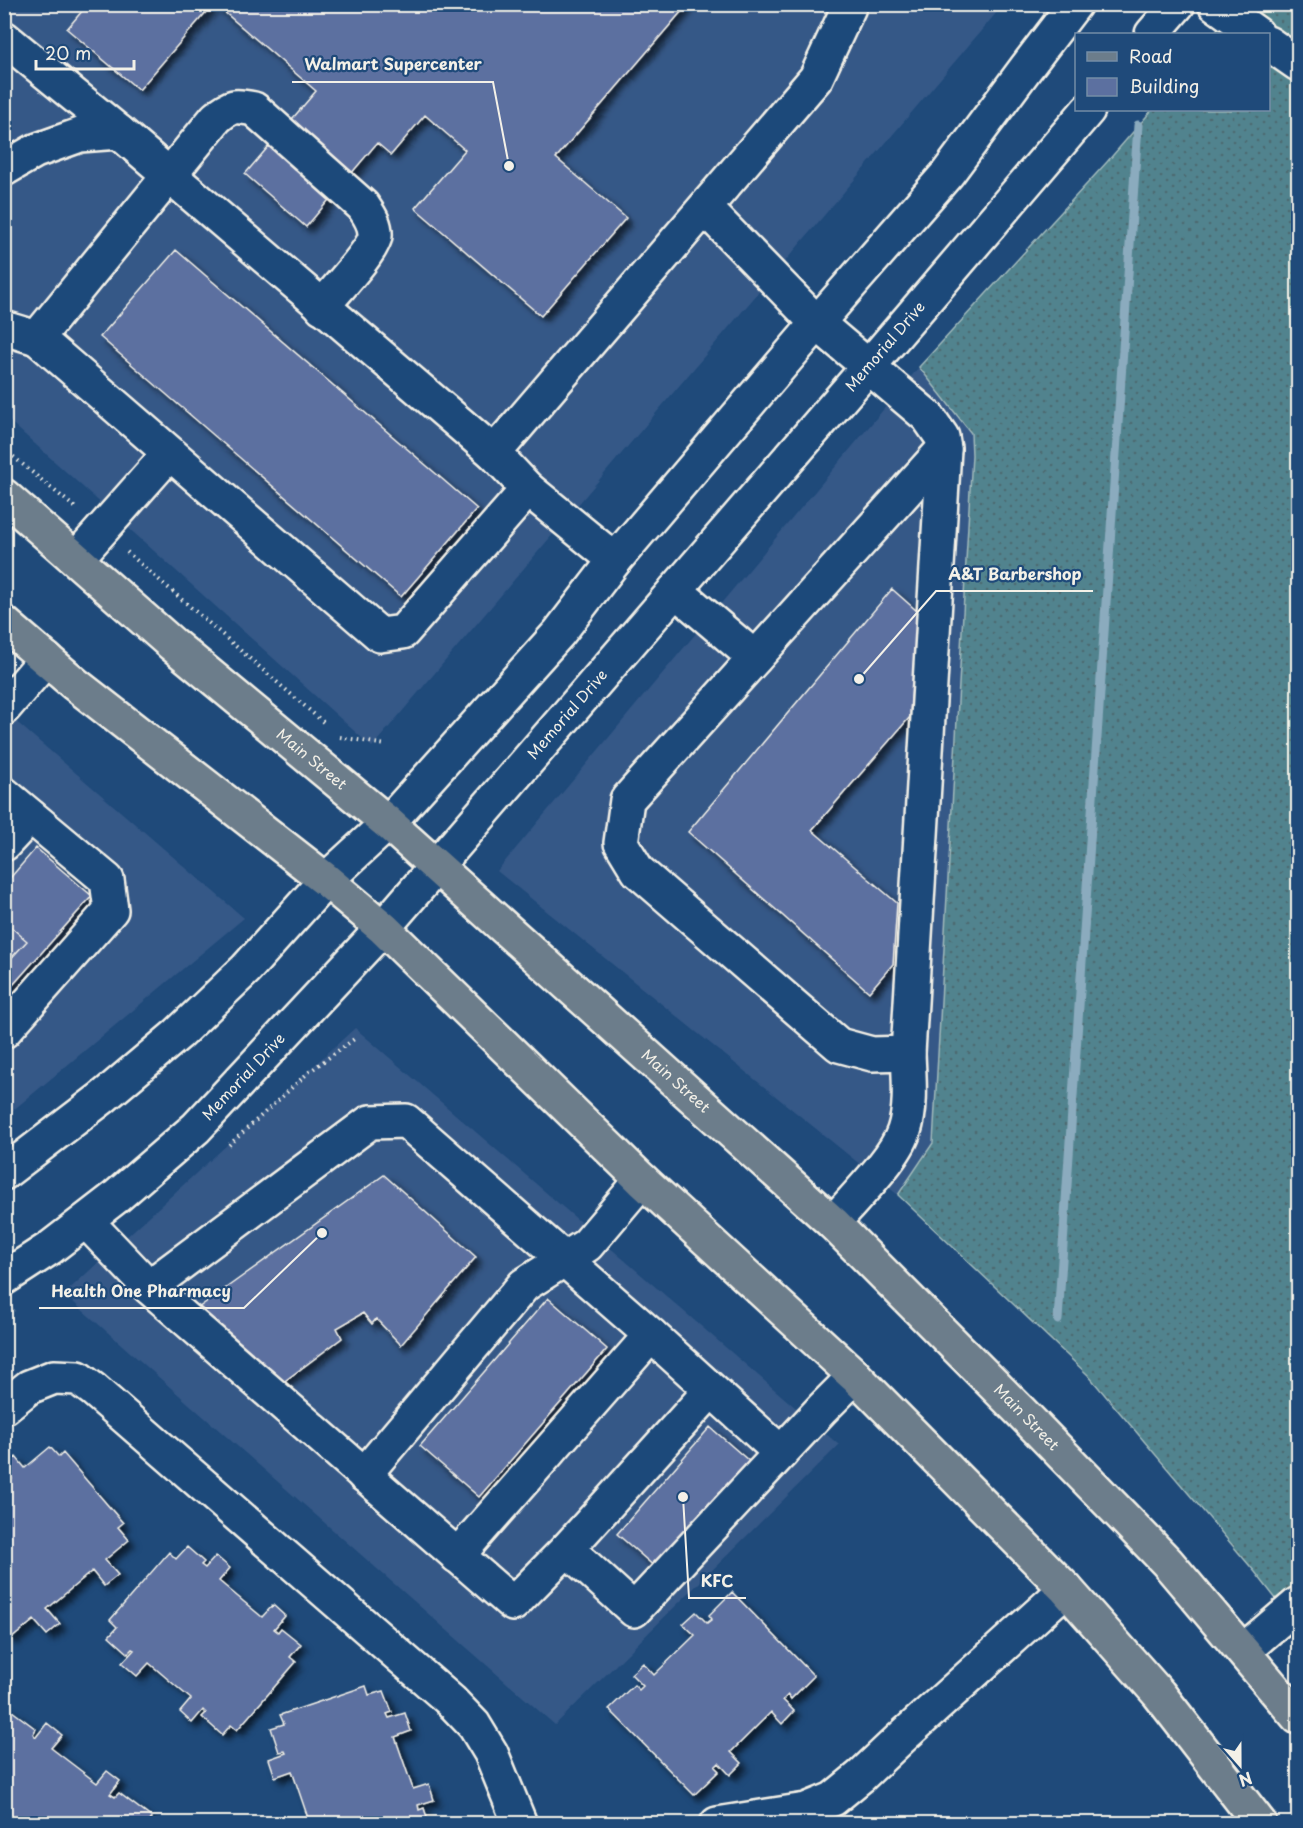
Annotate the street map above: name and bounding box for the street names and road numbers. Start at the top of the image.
street label: Memorial Drive [839,296,930,396]
street label: Memorial Drive [521,663,612,764]
street label: Main Street [272,722,353,795]
street label: Memorial Drive [196,1027,290,1125]
street label: Main Street [637,1043,716,1118]
street label: Main Street [989,1378,1066,1455]

